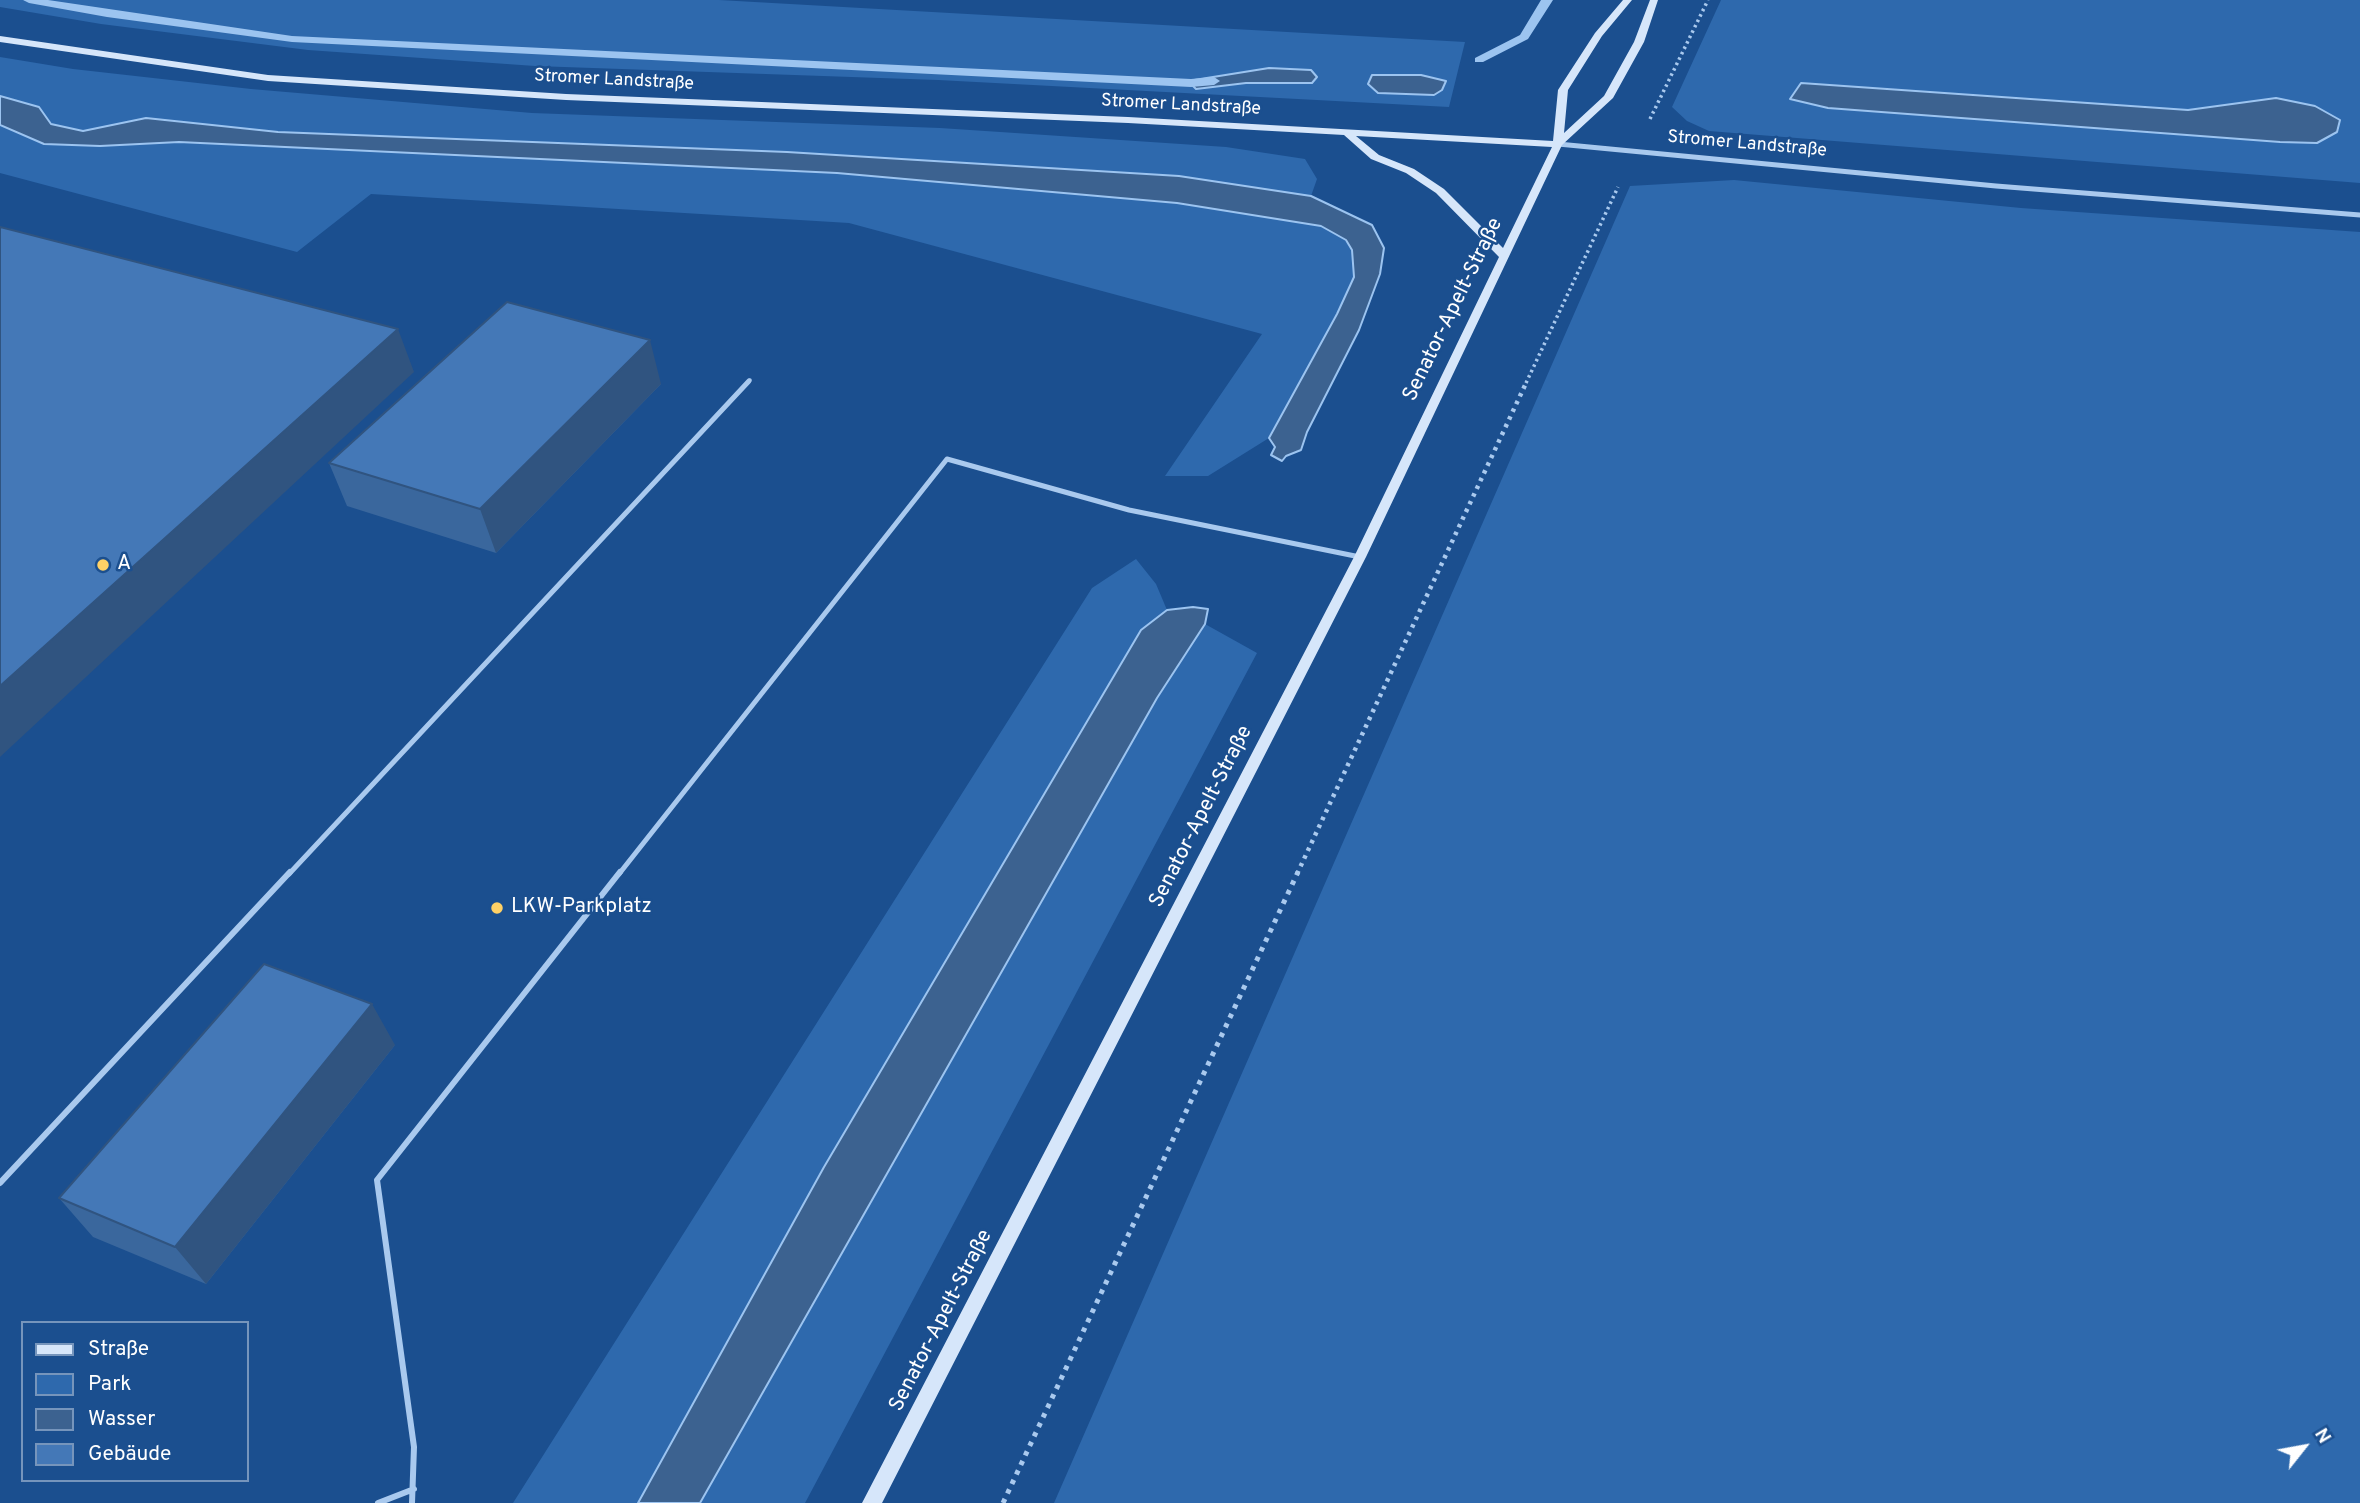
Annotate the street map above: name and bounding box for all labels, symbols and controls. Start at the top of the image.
street label: Stromer Landstraße [533,66,695,96]
street label: Stromer Landstraße [1100,91,1262,121]
street label: Stromer Landstraße [1666,127,1828,163]
street label: Senator-Apelt-Straße [1399,214,1509,406]
place label: A [117,552,131,578]
marker: A [95,557,111,573]
street label: Senator-Apelt-Straße [1145,722,1259,912]
place label: LKW-Parkplatz [511,895,652,921]
marker: LKW-Parkplatz [489,900,505,916]
street label: Senator-Apelt-Straße [885,1226,999,1416]
legend [21,1321,248,1482]
text: Straße [88,1336,149,1363]
text: Park [88,1371,131,1398]
text: Wasser [88,1406,155,1433]
north arrow [2269,1412,2339,1482]
text: N [2308,1424,2336,1448]
text: Gebäude [88,1441,171,1468]

